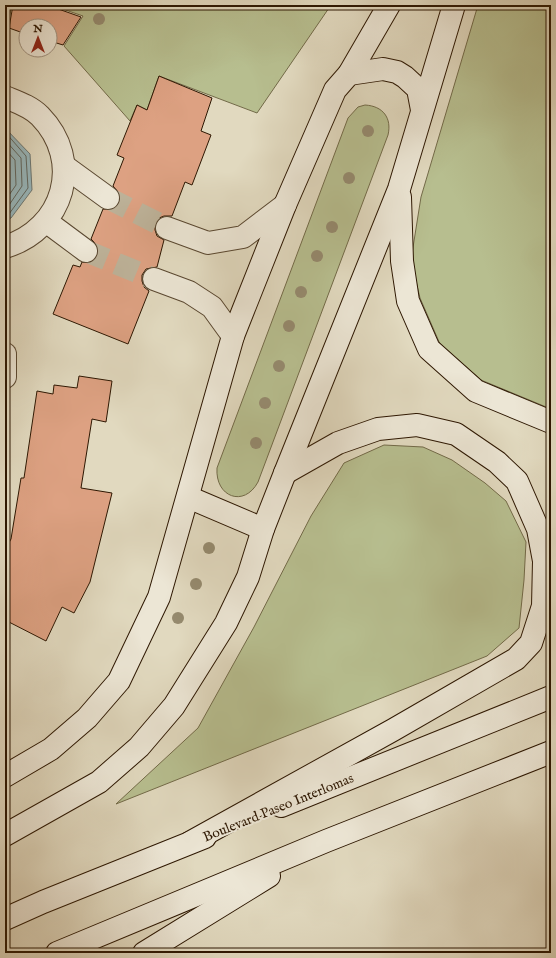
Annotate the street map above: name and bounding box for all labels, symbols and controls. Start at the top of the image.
north arrow [18,18,58,58]
text: N [32,22,43,36]
street label: Boulevard Paseo Interlomas [200,769,356,846]

